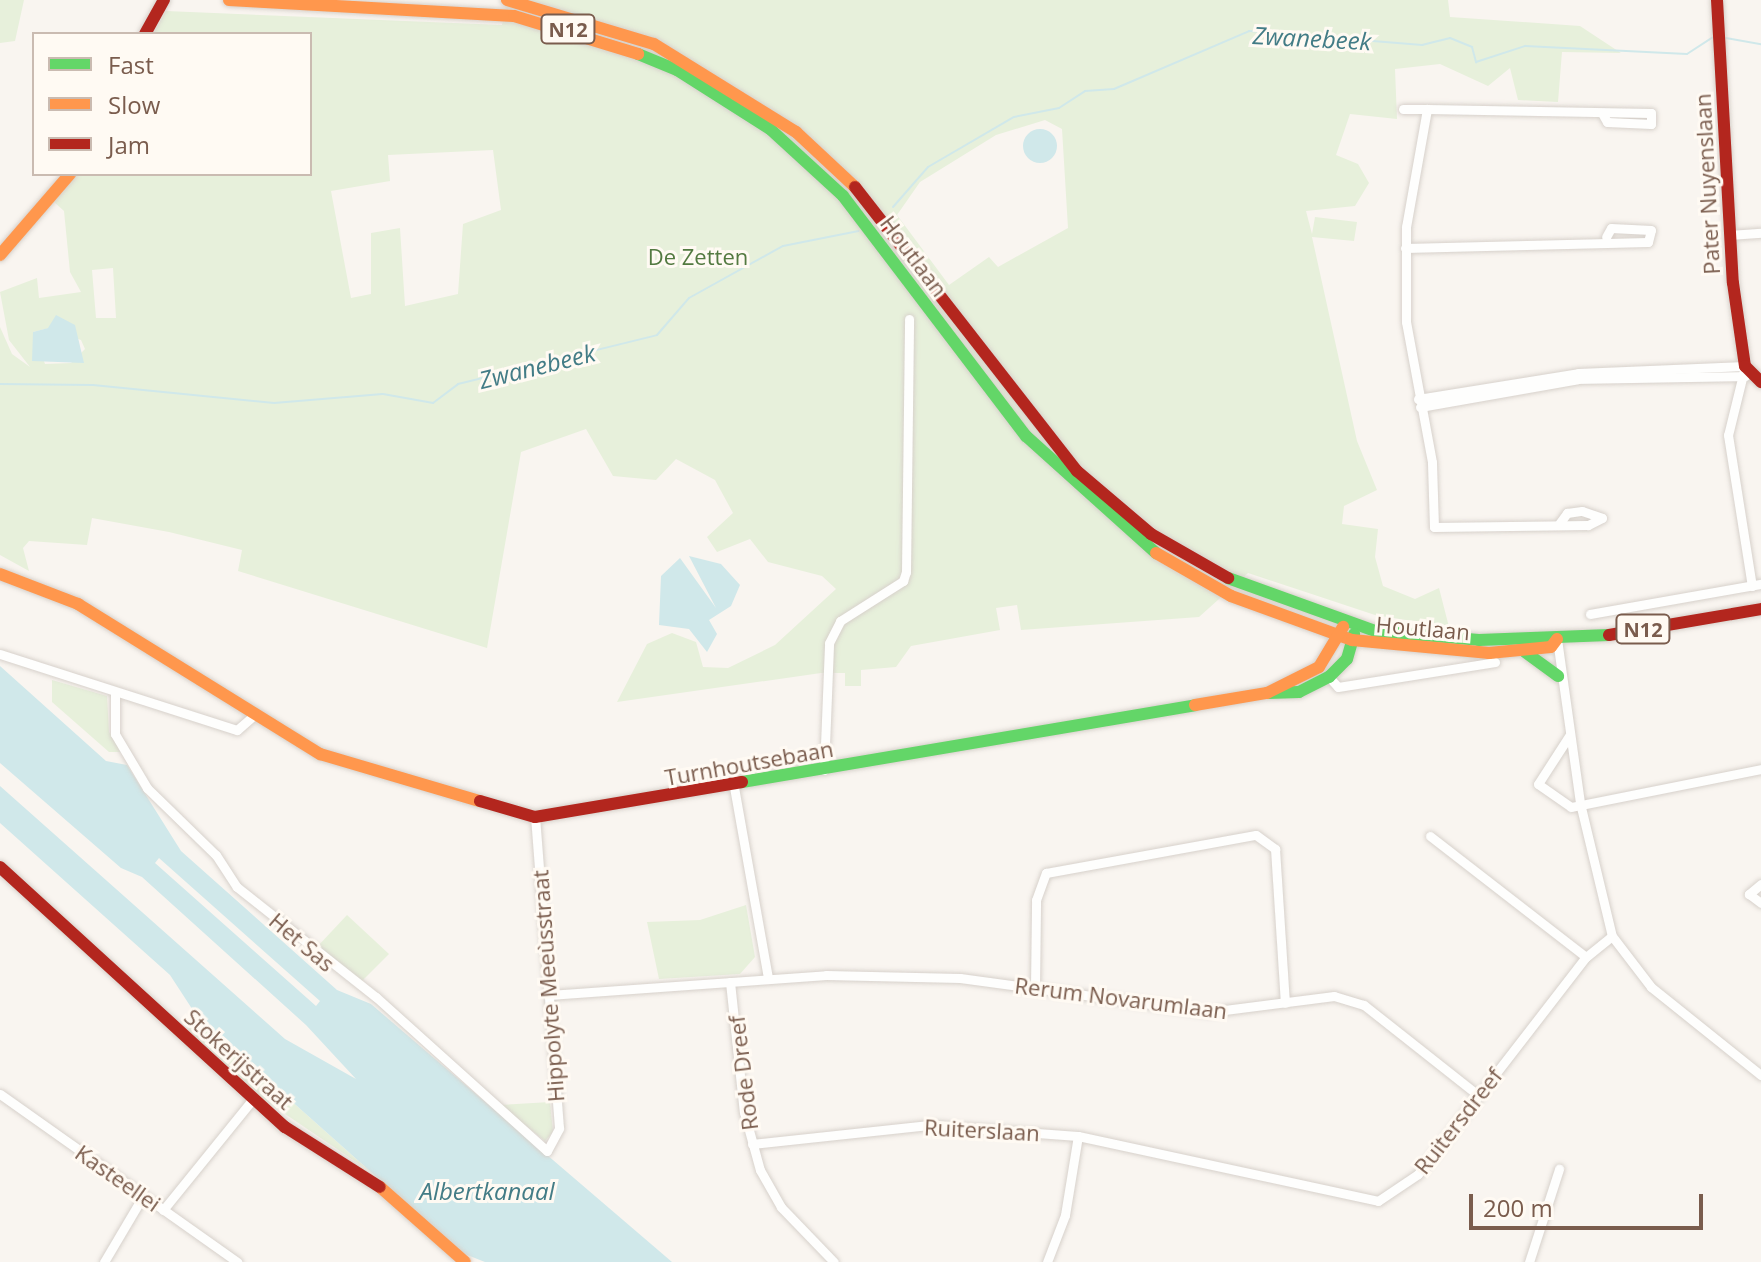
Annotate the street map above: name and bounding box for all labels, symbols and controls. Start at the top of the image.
road number: N12 [540,13,596,45]
water label: Zwanebeek [1252,21,1372,55]
legend [32,32,312,176]
text: Fast [108,48,154,81]
text: Slow [108,88,160,121]
street label: Pater Nuyenslaan [1689,93,1725,275]
text: Jam [108,128,150,161]
street label: Houtlaan [875,210,953,302]
park label: De Zetten [648,244,748,270]
water label: Zwanebeek [476,338,598,394]
street label: Houtlaan [1375,611,1471,645]
road number: N12 [1615,613,1671,645]
street label: Turnhoutsebaan [663,735,835,791]
street label: Hippolyte Meeùsstraat [527,869,569,1103]
street label: Het Sas [264,907,340,977]
street label: Rerum Novarumlaan [1013,972,1229,1024]
street label: Stokerijstraat [179,1003,299,1115]
street label: Rode Dreef [723,1014,763,1132]
street label: Ruitersdreef [1409,1063,1507,1179]
street label: Ruiterslaan [923,1114,1041,1146]
street label: Kasteellei [70,1139,166,1217]
water label: Albertkanaal [419,1177,555,1205]
scale bar [1473,1178,1707,1228]
text: 200 m [1483,1191,1553,1224]

